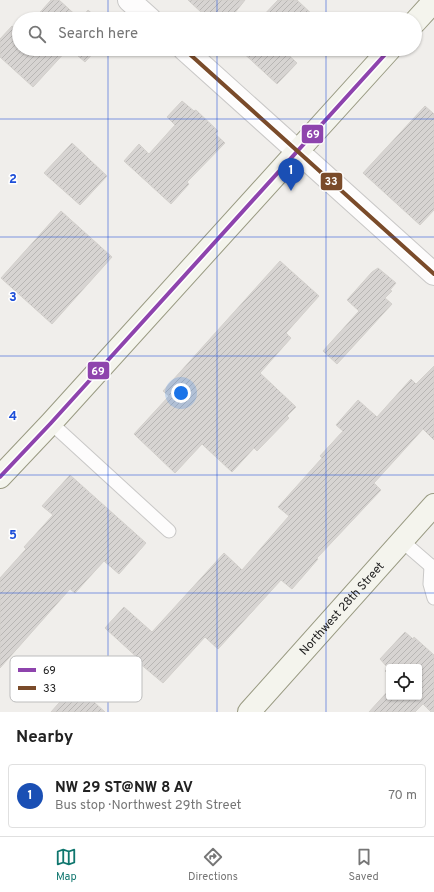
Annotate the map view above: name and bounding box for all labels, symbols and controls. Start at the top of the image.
search box [12,12,422,56]
icon: search [26,23,48,45]
text: Search here [58,25,138,44]
line badge: 69 [301,124,324,144]
text: 69 [306,128,320,142]
pin: 1 [278,158,304,191]
text: 2 [9,172,17,188]
line badge: 33 [320,172,343,191]
text: 33 [324,175,338,189]
text: 3 [9,290,17,306]
line badge: 69 [87,361,110,380]
text: 69 [91,365,105,379]
your location [171,383,191,403]
text: 4 [9,409,17,425]
text: 5 [9,528,17,544]
street label: Northwest 28th Street [296,559,388,659]
legend [10,656,142,702]
text: 69 [43,664,56,678]
map controls [386,664,422,700]
button: locate [386,664,422,700]
text: 33 [43,682,56,696]
text: Nearby [16,727,73,749]
text: NW 29 ST@NW 8 AV [55,779,193,798]
text: 1 [27,788,33,804]
text: 70 m [388,788,417,804]
text: Bus stop · Northwest 29th Street [55,798,241,814]
tab: Map [55,846,77,884]
tab: Directions [188,846,238,884]
tab: Saved [348,846,379,884]

